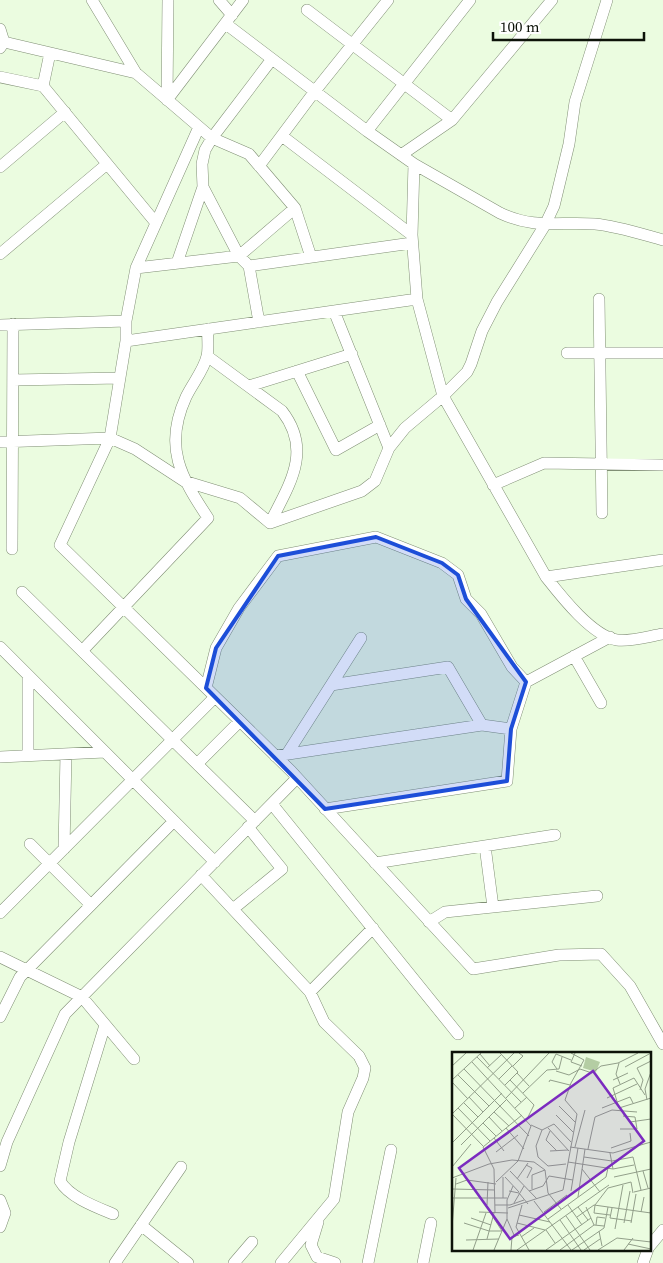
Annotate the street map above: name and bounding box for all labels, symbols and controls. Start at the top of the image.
scale bar [493,10,644,42]
text: 100 m [500,16,540,37]
inset map [452,1052,650,1250]

